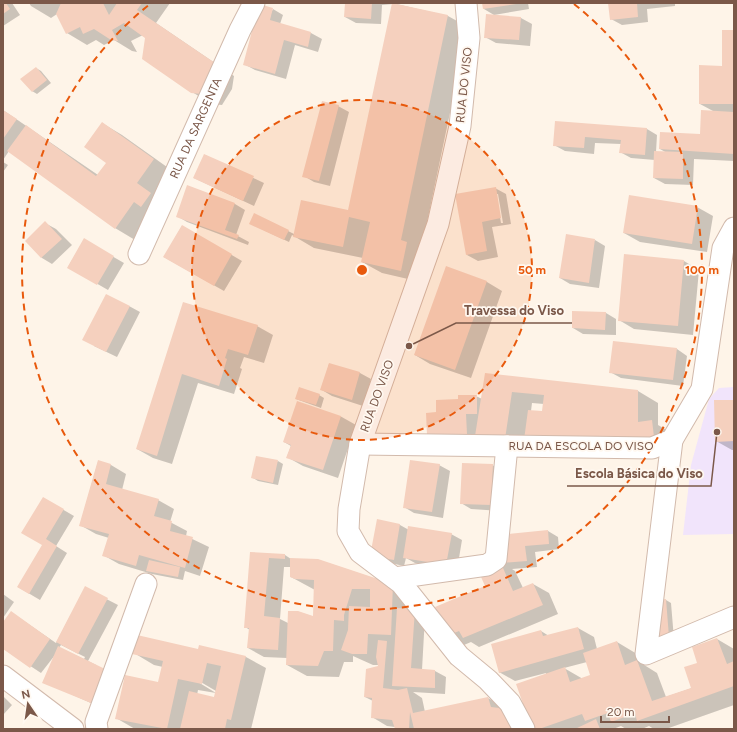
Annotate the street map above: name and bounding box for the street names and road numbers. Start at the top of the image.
street label: RUA DO VISO [453,47,475,123]
street label: RUA DA SARGENTA [167,76,224,181]
street label: RUA DO VISO [357,358,397,434]
street label: RUA DA ESCOLA DO VISO [509,439,653,453]

